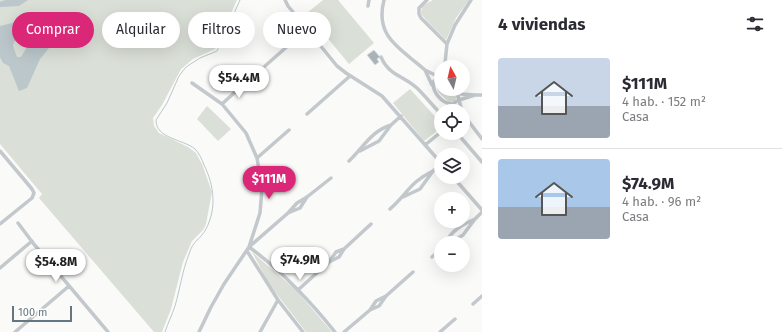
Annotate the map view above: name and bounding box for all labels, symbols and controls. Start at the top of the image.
chip: Comprar [12,12,94,48]
chip: Alquilar [102,12,180,48]
chip: Filtros [188,12,255,48]
chip: Nuevo [263,12,331,48]
icon: filters [744,13,766,35]
text: 4 viviendas [498,14,585,35]
north arrow [434,60,470,96]
map controls [434,60,470,272]
pin: $54.4M [206,65,272,99]
text: $54.4M [218,70,260,85]
text: $111M [622,73,667,94]
icon: home [530,74,578,122]
text: 4 hab. · 152 m² [622,94,706,109]
button: locate [434,104,470,140]
text: Casa [622,109,649,124]
button: layers [434,148,470,184]
pin: $111M [241,166,297,200]
text: $111M [252,171,286,186]
text: $74.9M [622,173,674,194]
icon: home [530,175,578,223]
button: + [434,192,470,228]
text: 4 hab. · 96 m² [622,194,701,209]
text: Casa [622,209,649,224]
button: − [434,236,470,272]
pin: $74.9M [267,247,333,281]
pin: $54.8M [23,249,89,283]
text: $74.9M [280,252,320,267]
text: $54.8M [35,254,77,269]
scale bar [12,304,72,323]
text: 100 m [18,306,47,319]

